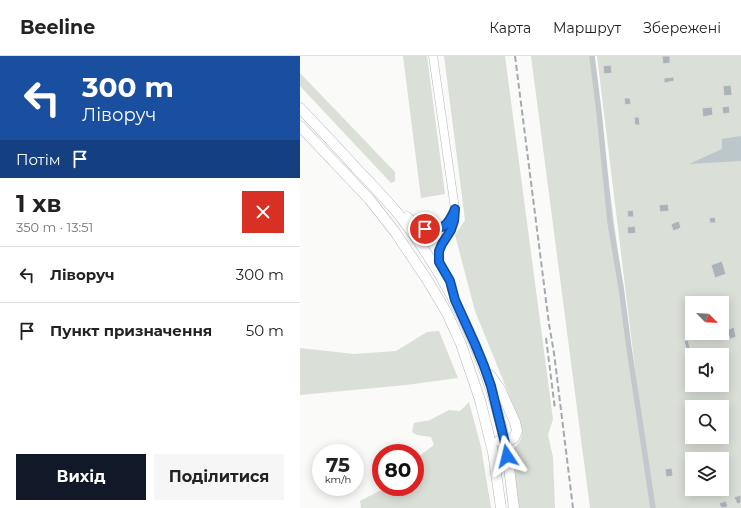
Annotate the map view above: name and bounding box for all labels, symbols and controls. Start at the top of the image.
text: Beeline [20,16,95,39]
text: Карта [489,19,531,37]
text: Маршрут [553,19,621,37]
text: Збережені [643,19,721,37]
text: 300 m [82,70,174,104]
icon: left [16,72,68,124]
text: Ліворуч [82,104,156,126]
icon: arrive [69,148,91,170]
text: Потім [16,150,61,169]
text: 1 хв [16,189,61,218]
button: close [242,191,284,233]
pin [408,212,442,246]
icon: arrive [414,218,436,240]
text: 350 m · 13:51 [16,219,93,235]
icon: left [16,264,38,286]
text: Ліворуч [50,265,115,284]
text: 300 m [236,265,284,284]
north arrow [685,296,729,340]
map controls [685,296,729,496]
icon: arrive [16,320,38,342]
text: Пункт призначення [50,321,212,340]
text: 50 m [246,321,284,340]
button: sound [685,348,729,392]
button: search [685,400,729,444]
position arrow [486,435,528,477]
speed limit sign: 80 [372,444,424,496]
button: layers [685,452,729,496]
text: 75 [326,453,350,477]
button: Вихід [16,454,146,500]
button: Поділитися [154,454,284,500]
text: km/h [325,473,351,486]

